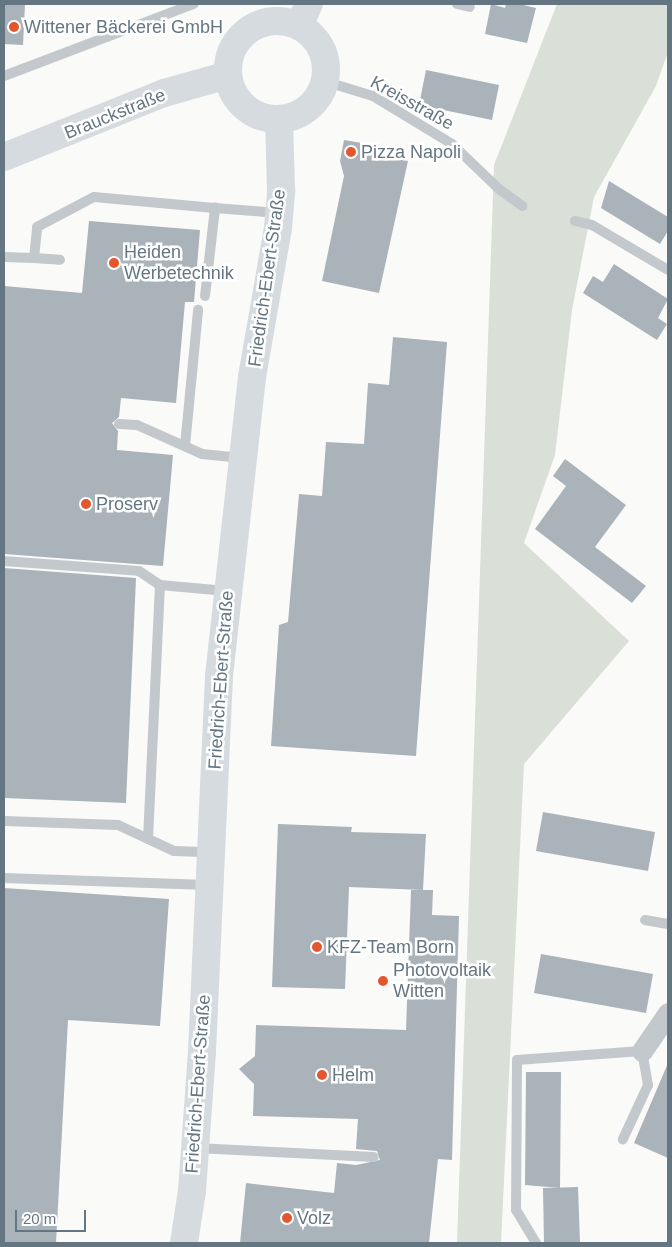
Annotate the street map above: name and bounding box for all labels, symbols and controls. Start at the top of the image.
place label: Wittener Bäckerei GmbH [24,16,223,38]
marker: Wittener Bäckerei GmbH [8,21,20,33]
street label: Kreisstraße [367,71,457,135]
street label: Brauckstraße [61,84,169,144]
place label: Pizza Napoli [361,141,461,163]
marker: Pizza Napoli [345,146,357,158]
street label: Friedrich-Ebert-Straße [244,188,290,368]
place label: Heiden Werbetechnik [124,242,234,284]
marker: Heiden Werbetechnik [108,257,120,269]
place label: Proserv [96,493,158,515]
marker: Proserv [80,498,92,510]
street label: Friedrich-Ebert-Straße [204,590,238,770]
place label: KFZ-Team Born [327,936,454,958]
marker: KFZ-Team Born [311,941,323,953]
place label: Photovoltaik Witten [393,960,491,1002]
marker: Photovoltaik Witten [377,975,389,987]
street label: Friedrich-Ebert-Straße [181,994,215,1174]
place label: Helm [332,1064,374,1086]
marker: Helm [316,1069,328,1081]
scale bar [18,1200,89,1232]
place label: Volz [297,1207,331,1229]
text: 20 m [23,1210,56,1227]
marker: Volz [281,1212,293,1224]

